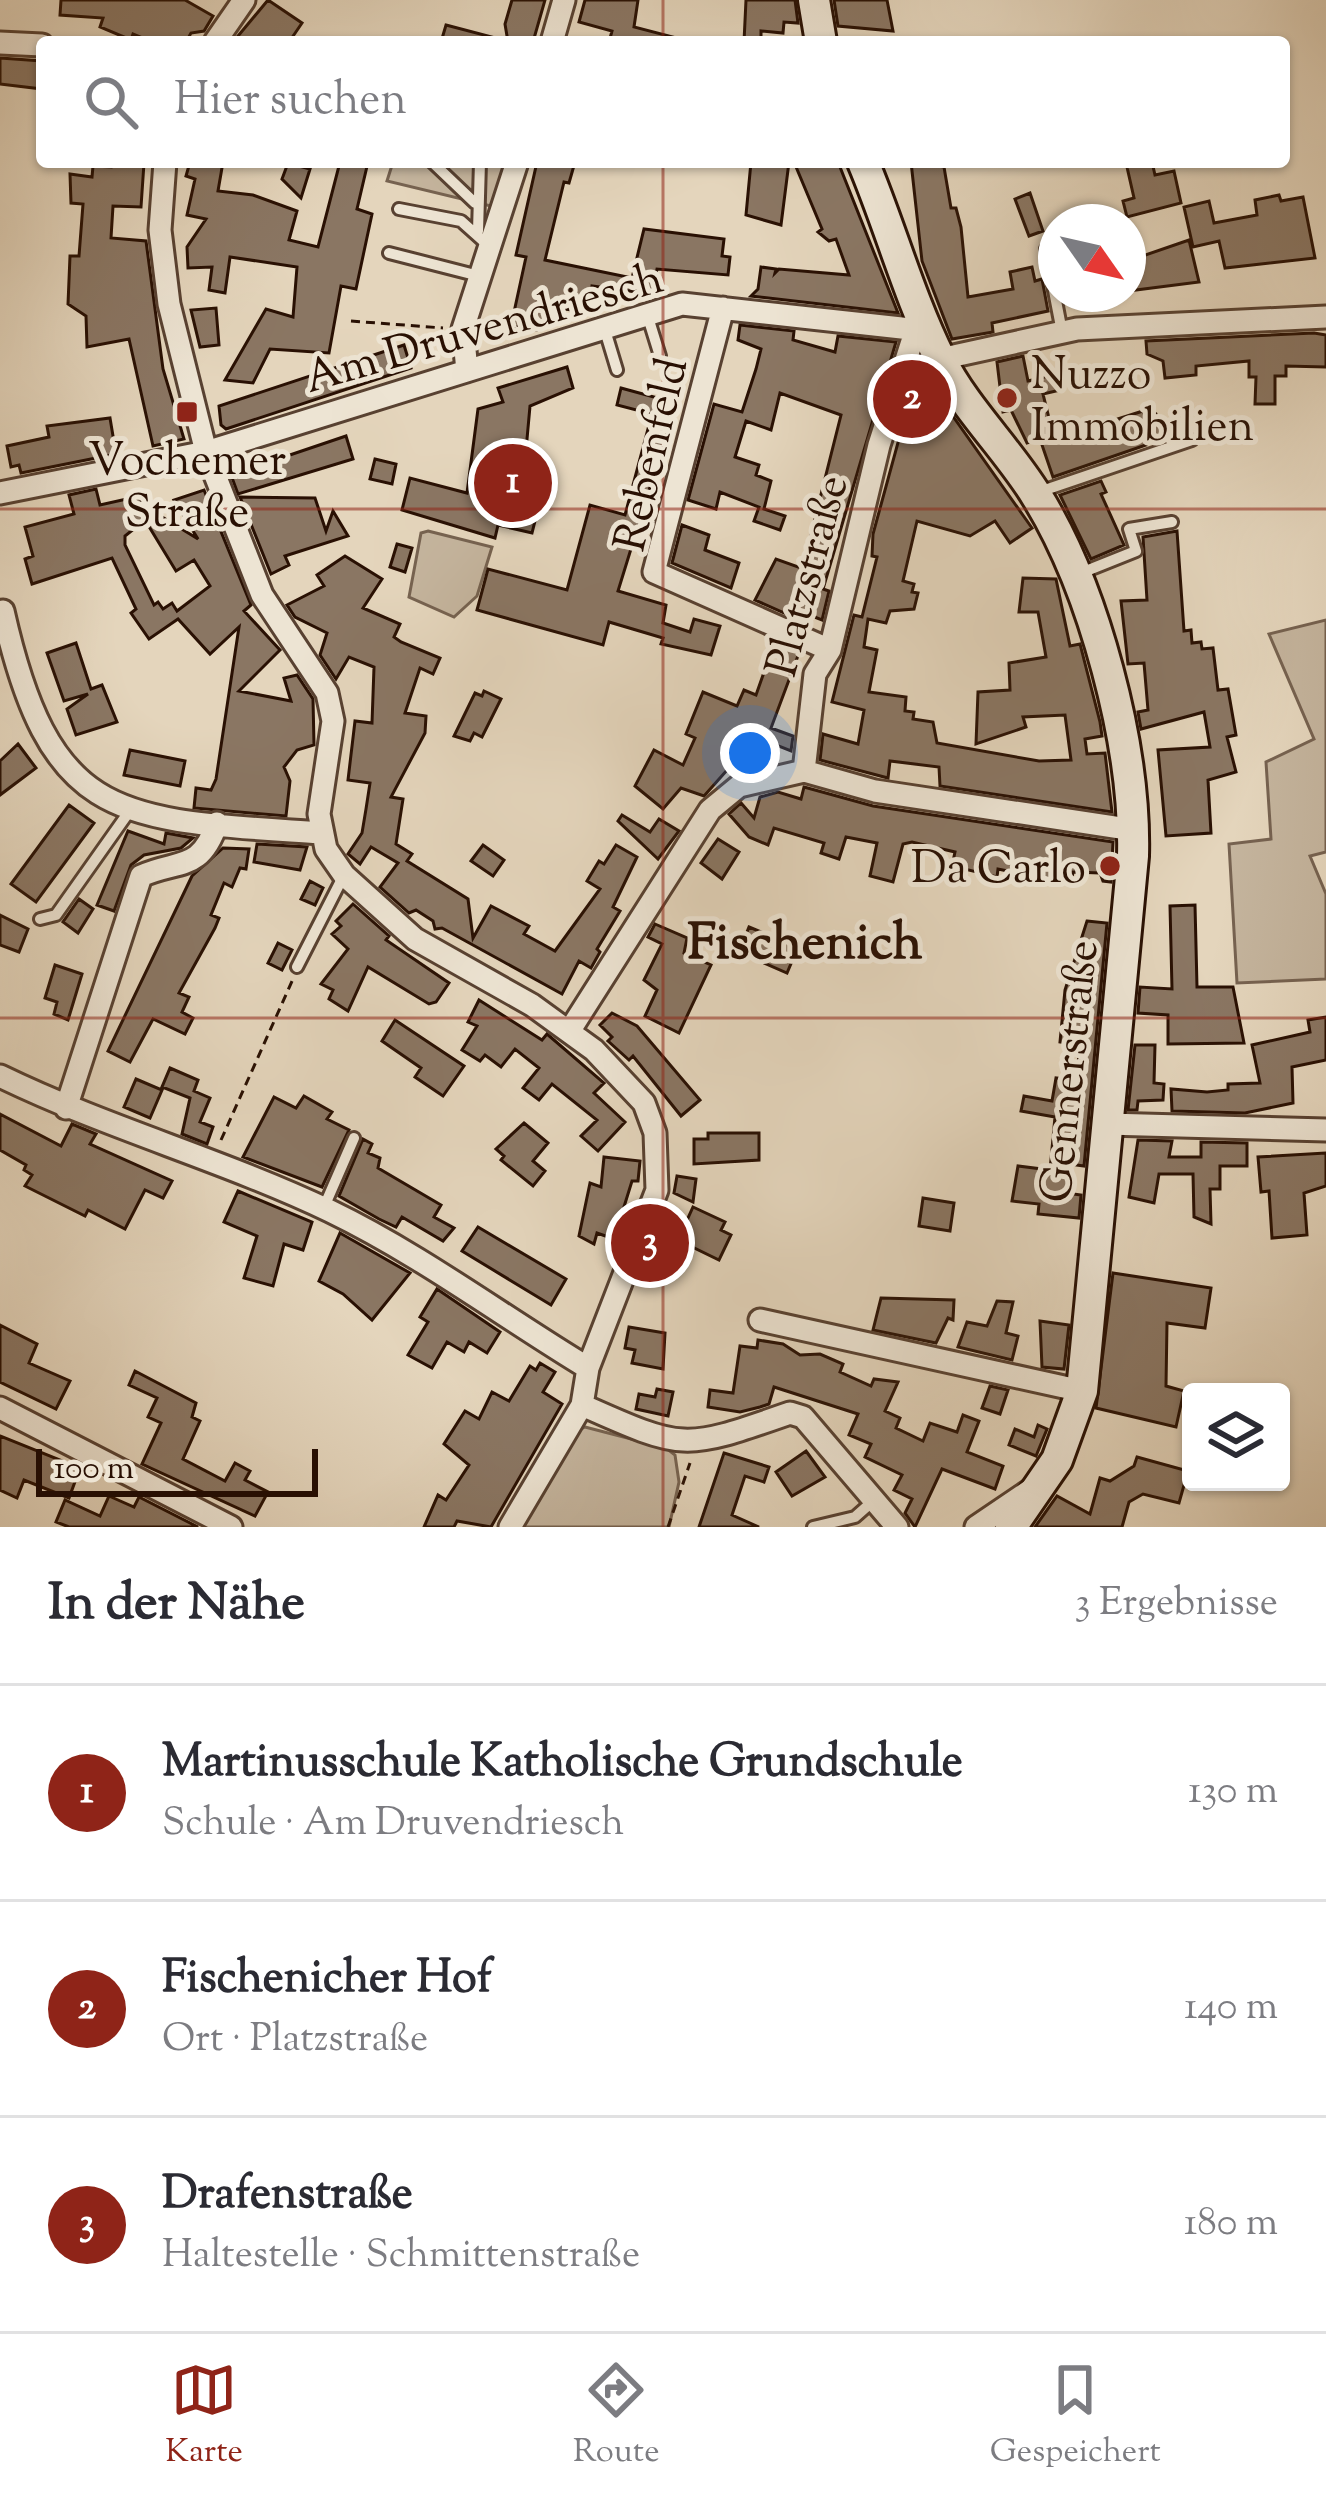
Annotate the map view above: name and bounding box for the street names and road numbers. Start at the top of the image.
street label: Am Druvendriesch [297,249,672,414]
street label: Rebenfeld [601,352,708,558]
street label: Platzstraße [752,469,868,684]
street label: Gennerstraße [1026,937,1119,1206]

